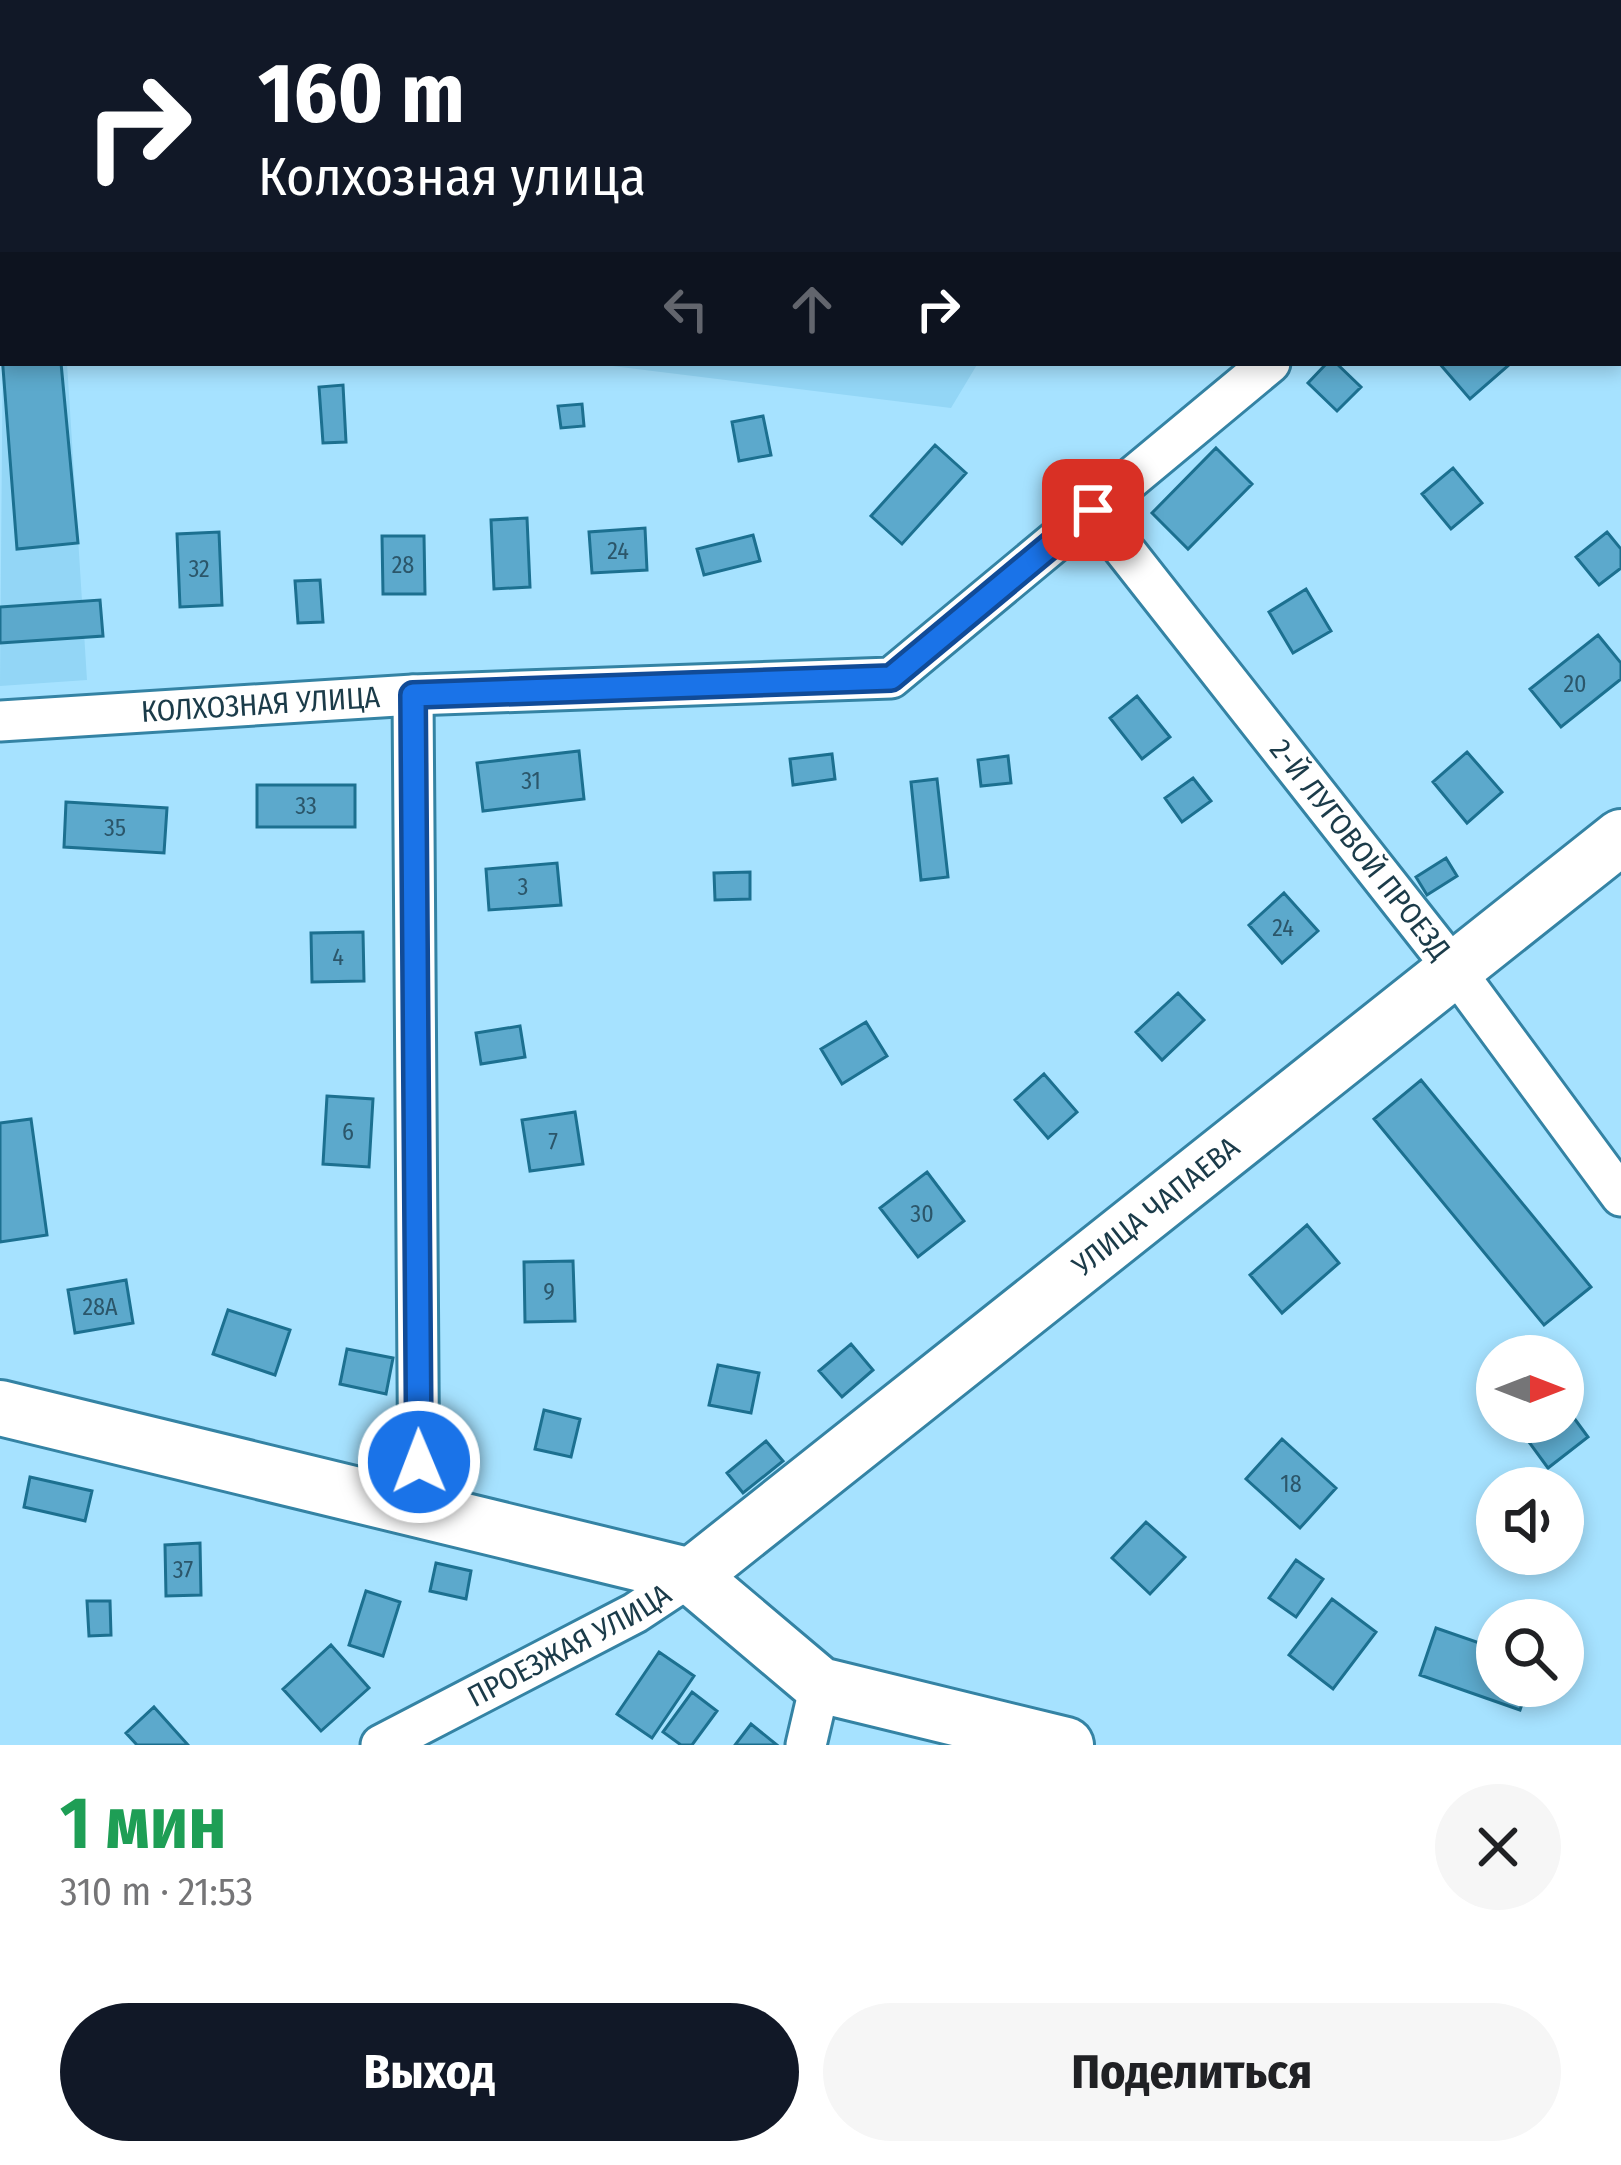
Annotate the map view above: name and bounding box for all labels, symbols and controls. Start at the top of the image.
text: 160 m [258,43,465,144]
icon: right [60,48,216,204]
text: Колхозная улица [258,145,646,209]
icon: left [653,276,719,342]
icon: ahead [779,276,845,342]
icon: right [905,276,971,342]
pin [1042,459,1144,561]
icon: arrive [1060,477,1126,543]
house number: 24 [607,537,629,565]
house number: 28 [392,551,414,579]
house number: 32 [188,555,210,583]
house number: 20 [1563,670,1587,698]
street label: КОЛХОЗНАЯ УЛИЦА [140,679,381,730]
street label: 2-Й ЛУГОВОЙ ПРОЕЗД [1262,732,1458,967]
house number: 31 [521,767,541,795]
house number: 33 [295,792,317,820]
house number: 35 [104,814,126,842]
house number: 3 [518,873,528,901]
house number: 24 [1272,914,1294,942]
house number: 4 [332,943,344,971]
house number: 6 [342,1118,354,1146]
house number: 7 [548,1128,558,1156]
street label: УЛИЦА ЧАПАЕВА [1065,1129,1247,1284]
house number: 30 [910,1200,934,1228]
house number: 9 [543,1278,555,1306]
house number: 28А [82,1293,118,1321]
north arrow [1476,1335,1584,1443]
map controls [1476,1335,1584,1707]
position arrow [356,1399,482,1525]
button: sound [1476,1467,1584,1575]
house number: 18 [1280,1470,1302,1498]
house number: 37 [173,1556,193,1584]
street label: ПРОЕЗЖАЯ УЛИЦА [462,1576,678,1715]
button: search [1476,1599,1584,1707]
text: 1 мин [60,1781,226,1867]
button: close [1435,1784,1561,1910]
text: 310 m · 21:53 [60,1869,253,1915]
button: Выход [60,2003,799,2141]
button: Поделиться [823,2003,1561,2141]

